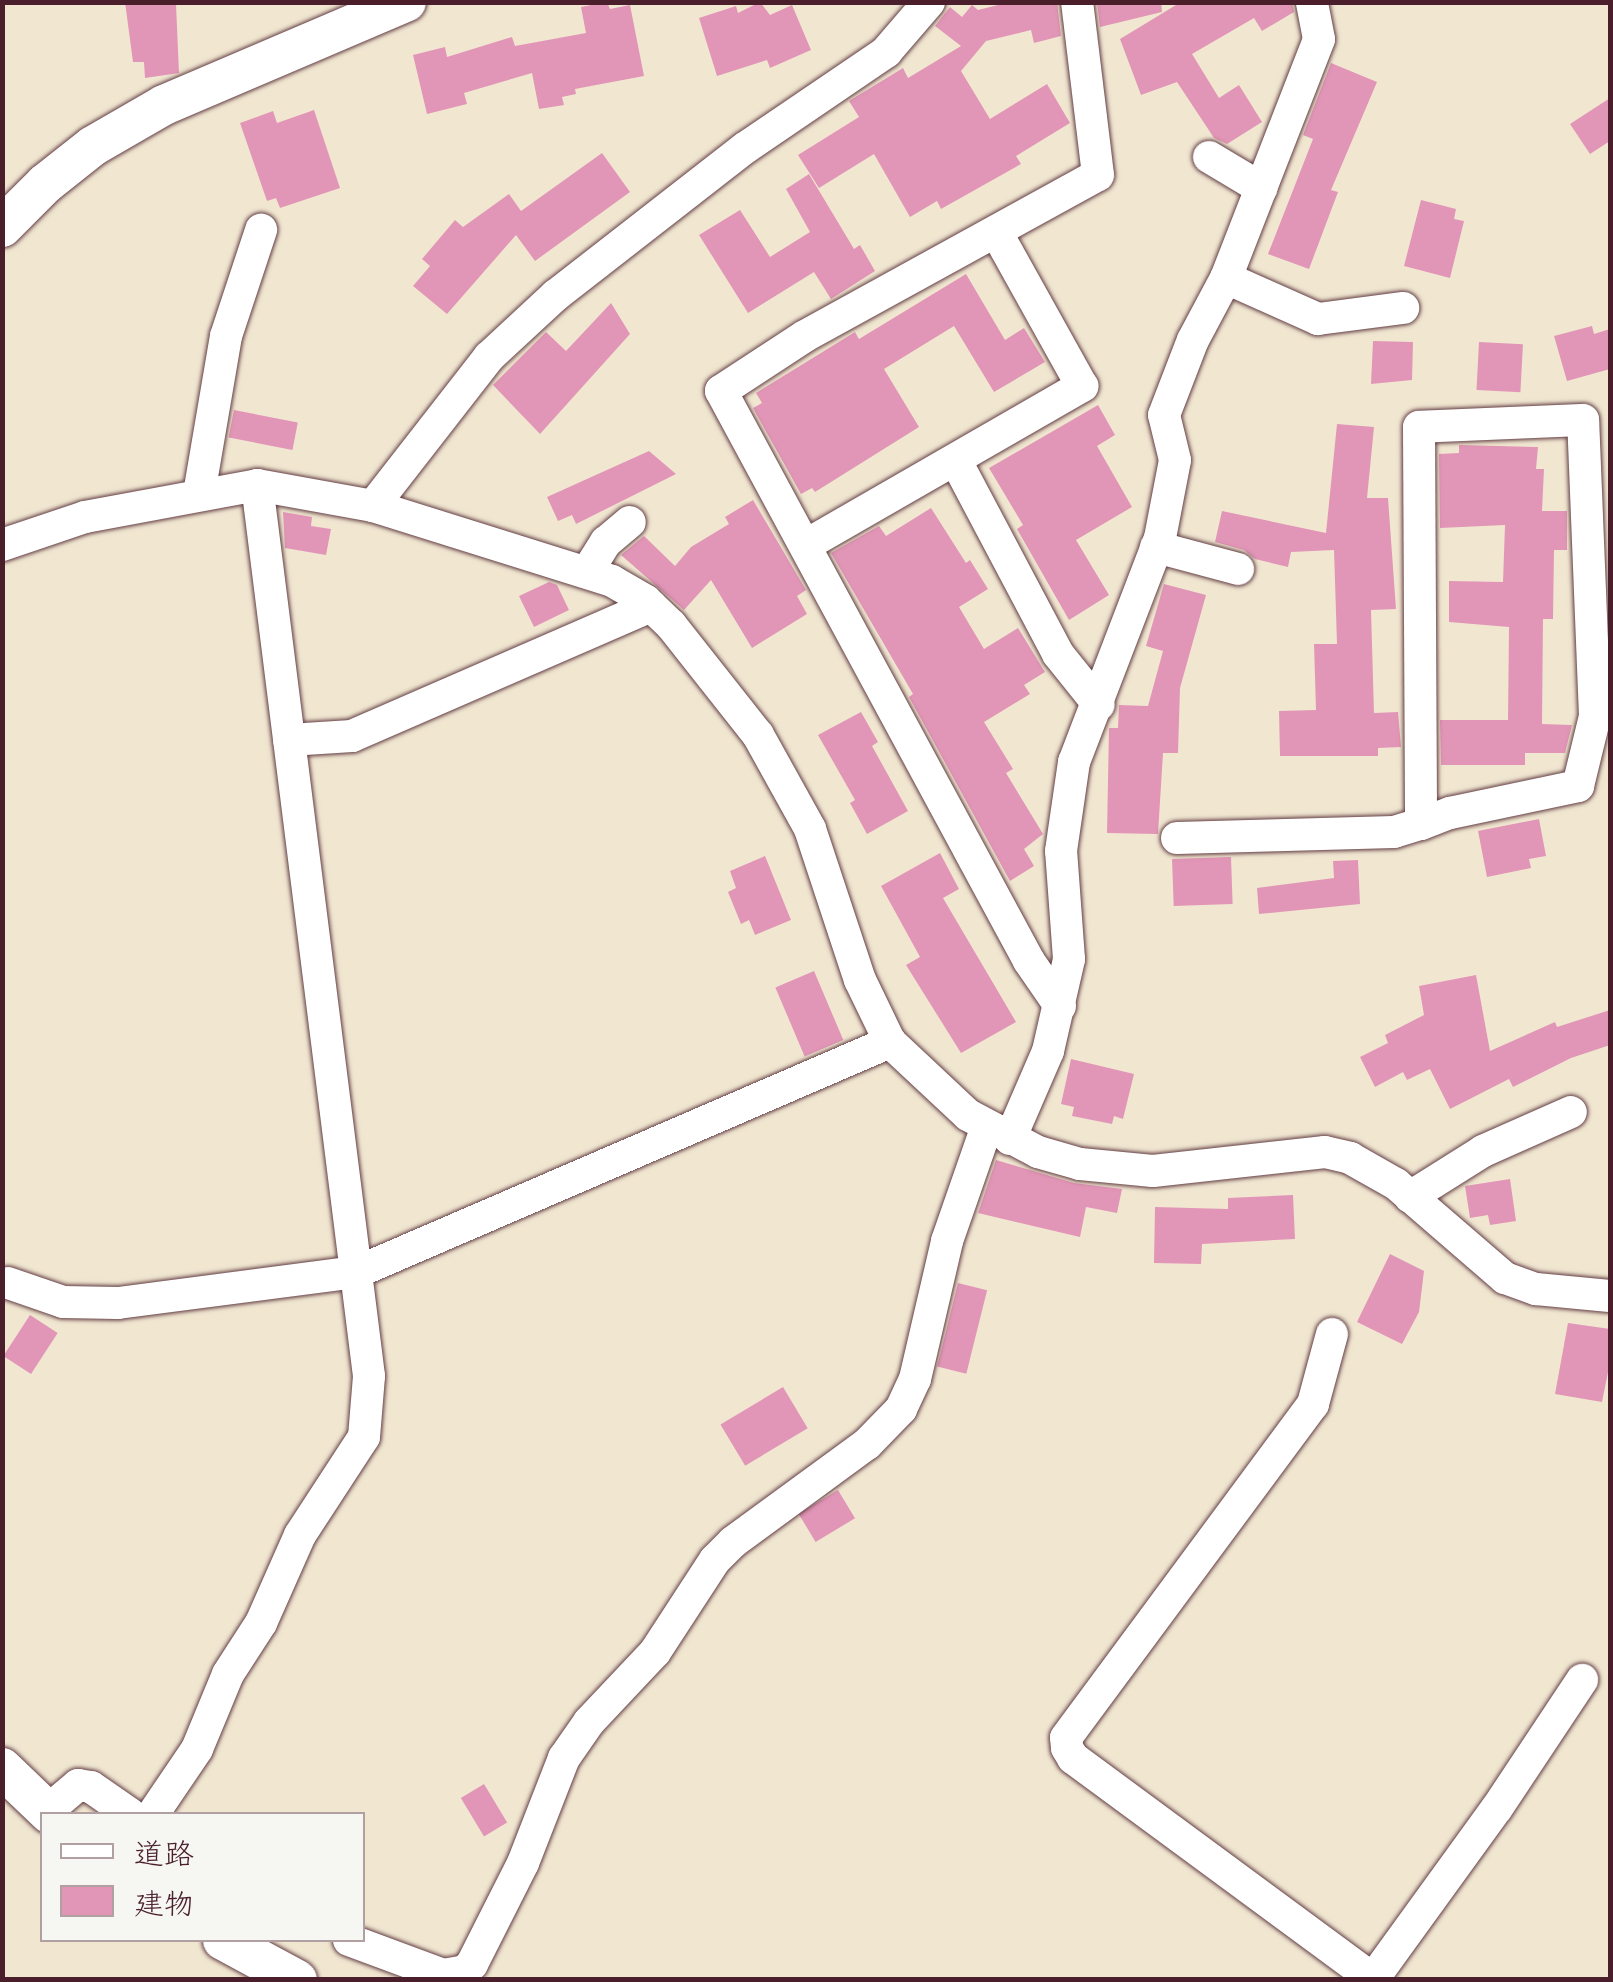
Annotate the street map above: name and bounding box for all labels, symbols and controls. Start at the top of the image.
legend [40,1812,365,1942]
text: 道路 [134,1833,194,1873]
text: 建物 [134,1883,194,1923]

